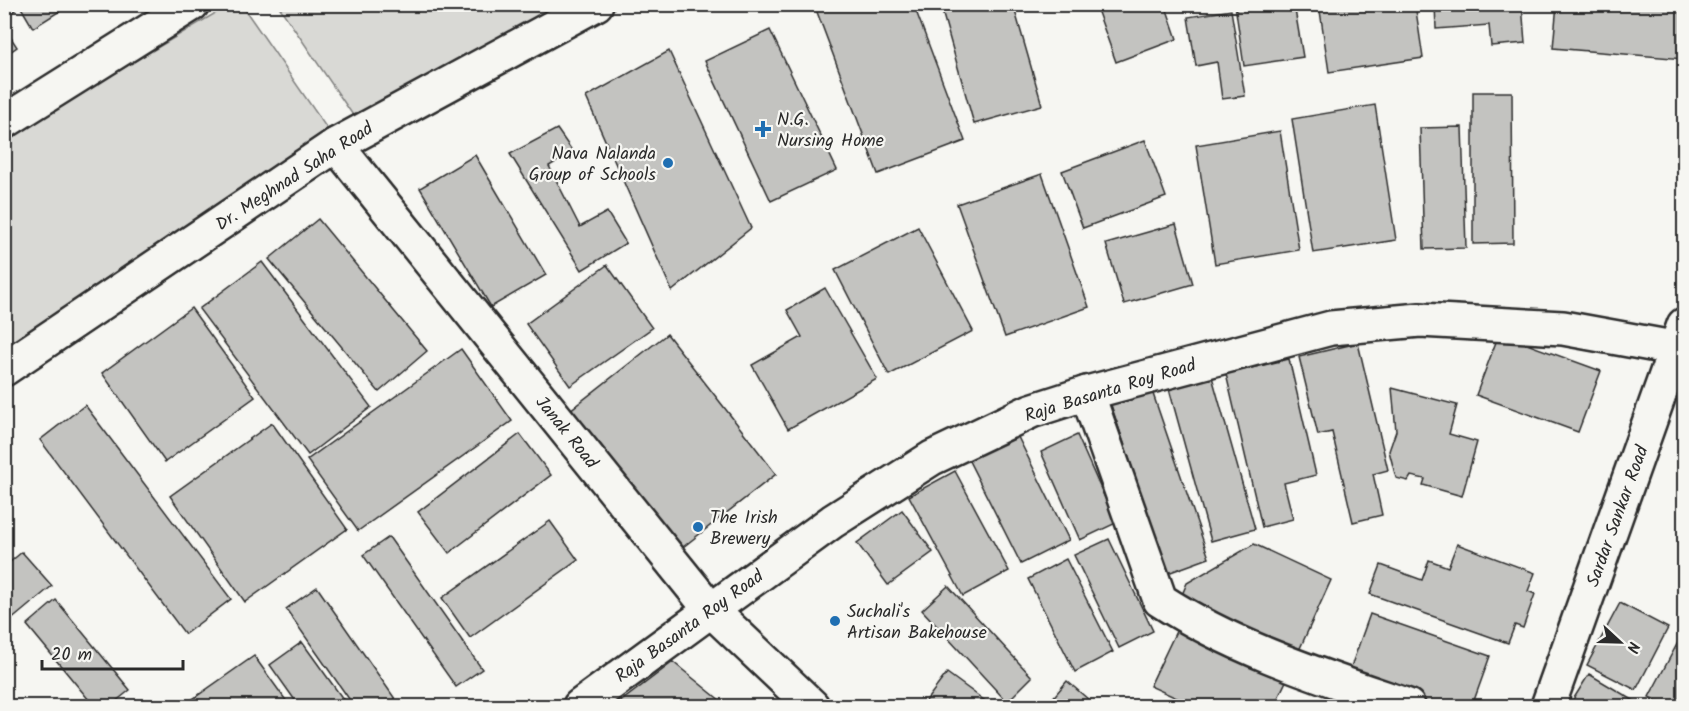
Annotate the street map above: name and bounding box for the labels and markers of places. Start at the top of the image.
place label: N.G. Nursing Home [777,106,884,156]
marker: N.G. Nursing Home [754,120,772,138]
place label: Nava Nalanda Group of Schools [529,140,656,190]
marker: Nava Nalanda Group of Schools [661,156,675,170]
place label: The Irish Brewery [710,504,778,554]
marker: The Irish Brewery [691,520,705,534]
place label: Suchali's Artisan Bakehouse [847,598,987,648]
marker: Suchali's Artisan Bakehouse [828,614,842,628]

